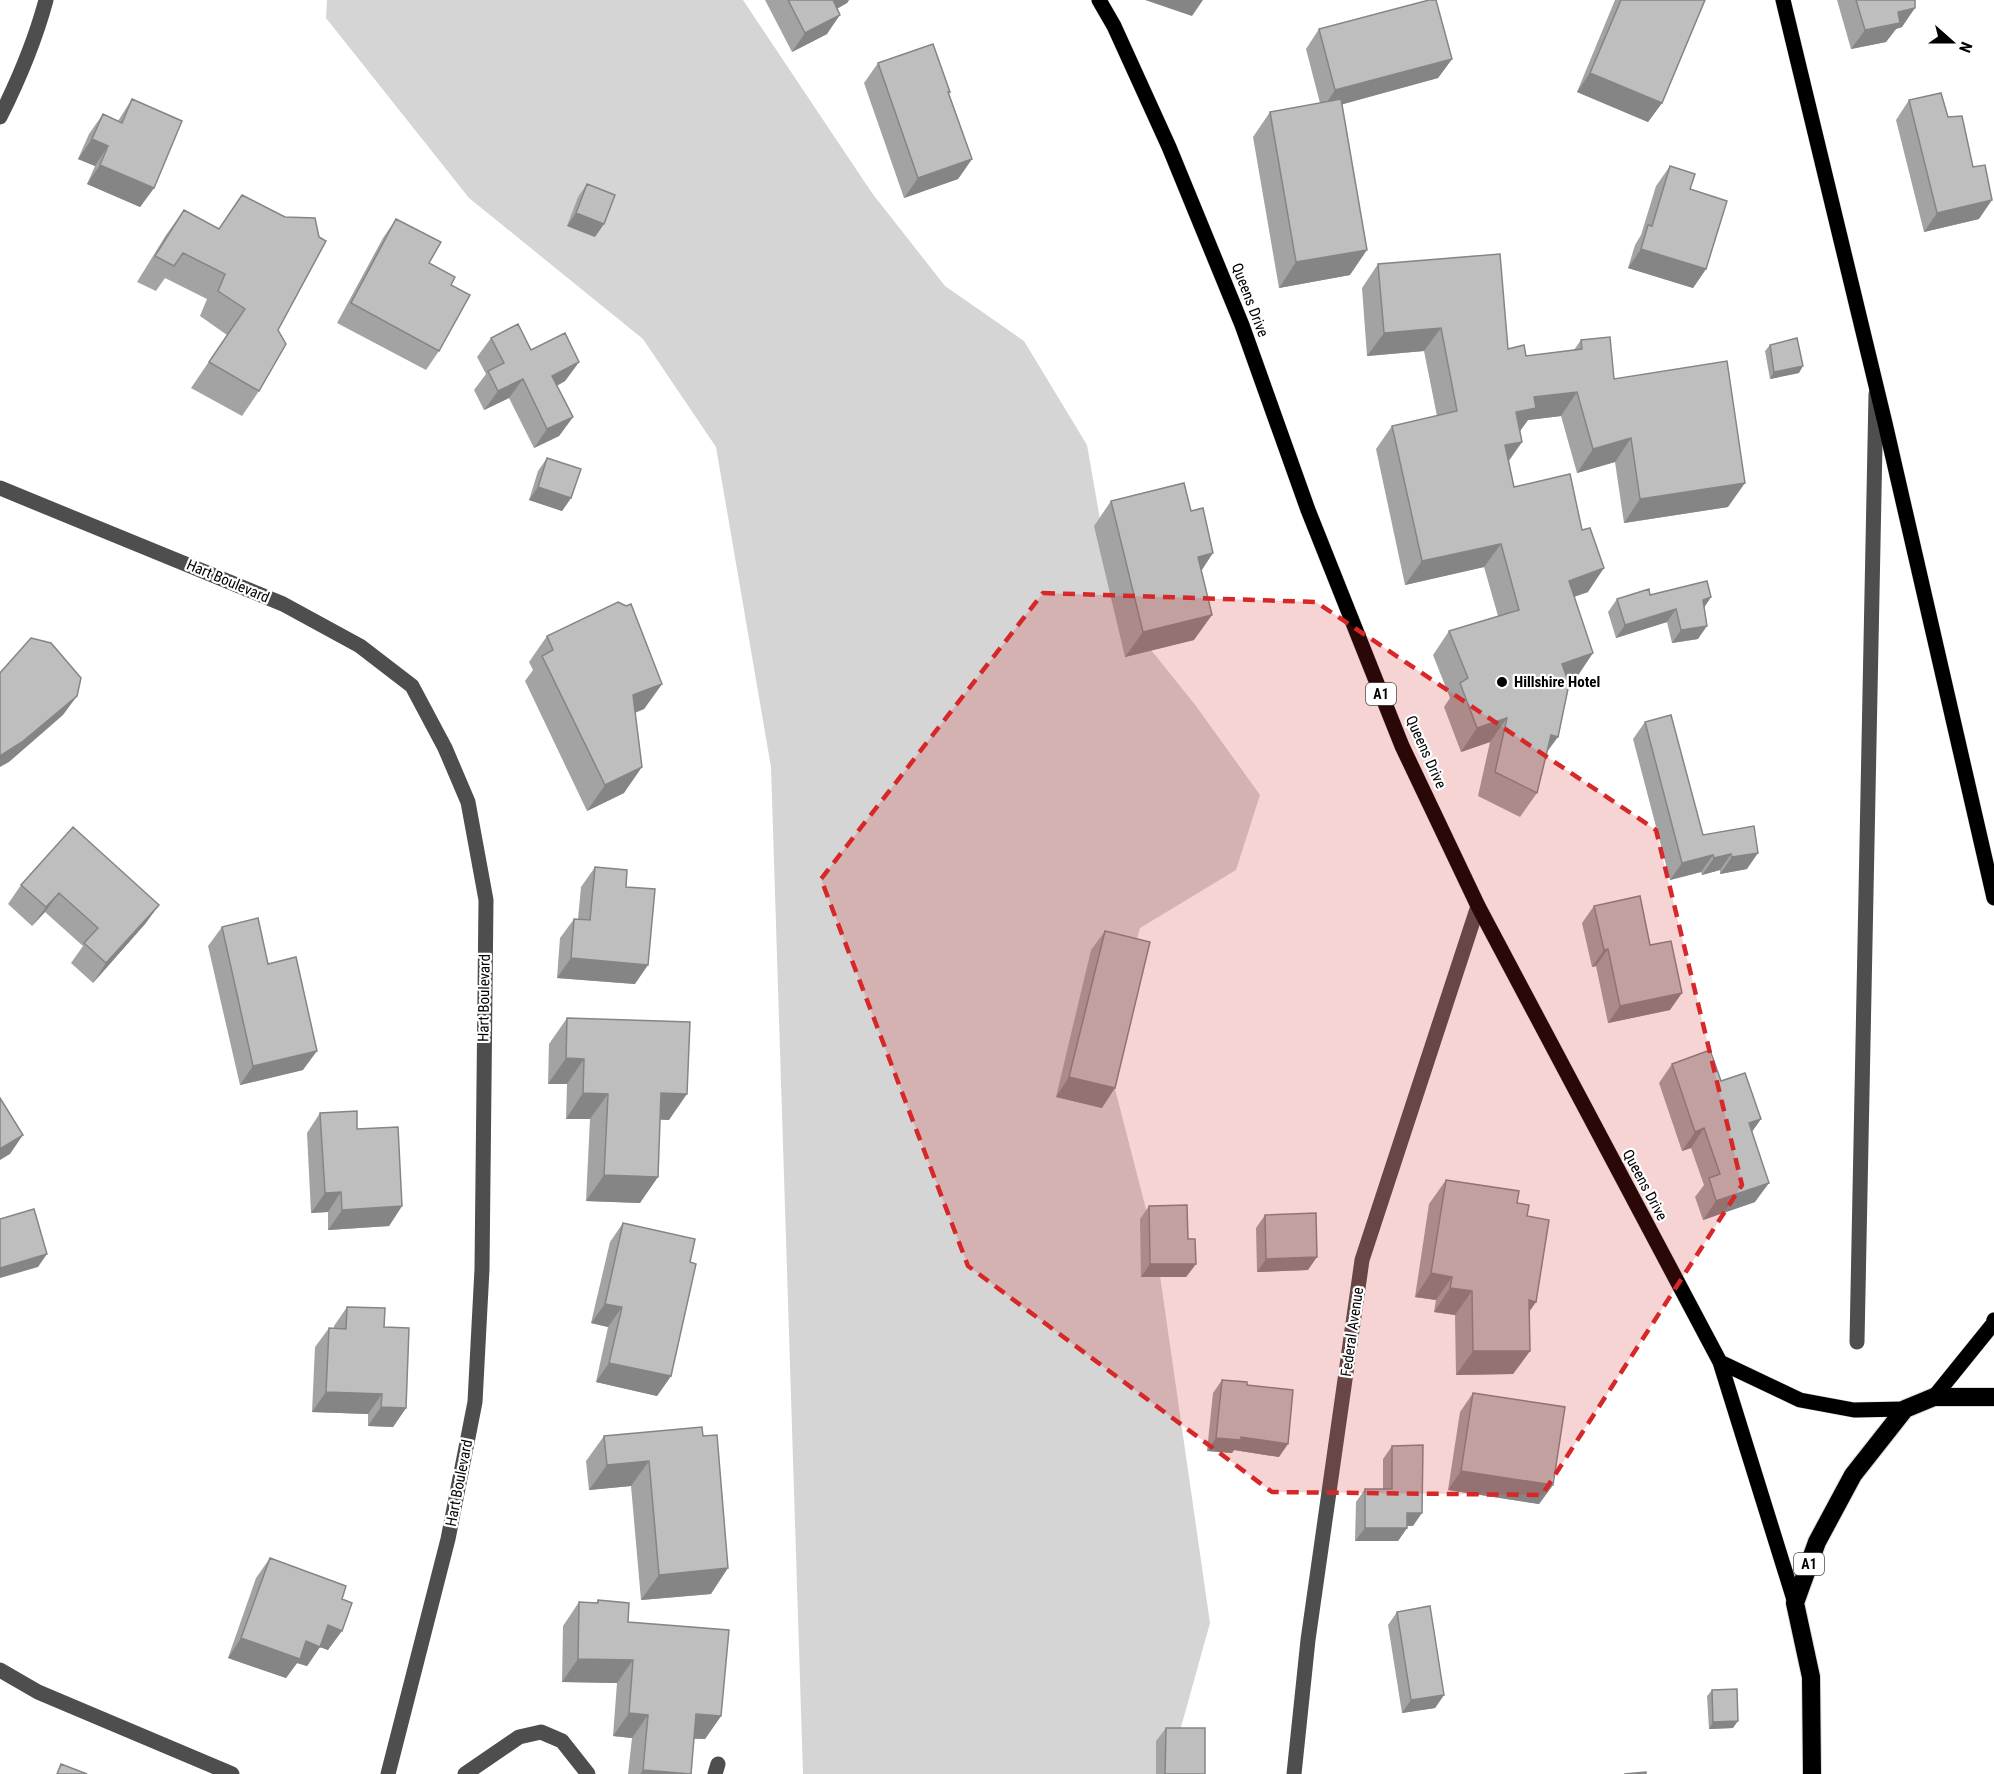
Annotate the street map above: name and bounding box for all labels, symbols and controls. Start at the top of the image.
north arrow [1922,12,1982,72]
text: N [1955,39,1976,55]
street label: Queens Drive [1228,260,1272,340]
street label: Hart Boulevard [184,556,272,606]
place label: Hillshire Hotel [1514,673,1600,691]
marker: Hillshire Hotel [1495,675,1509,689]
road number: A1 [1366,683,1396,705]
street label: Queens Drive [1402,713,1450,791]
street label: Hart Boulevard [474,954,494,1042]
street label: Queens Drive [1619,1146,1671,1224]
street label: Federal Avenue [1337,1286,1367,1378]
street label: Hart Boulevard [442,1438,476,1528]
road number: A1 [1794,1553,1824,1575]

